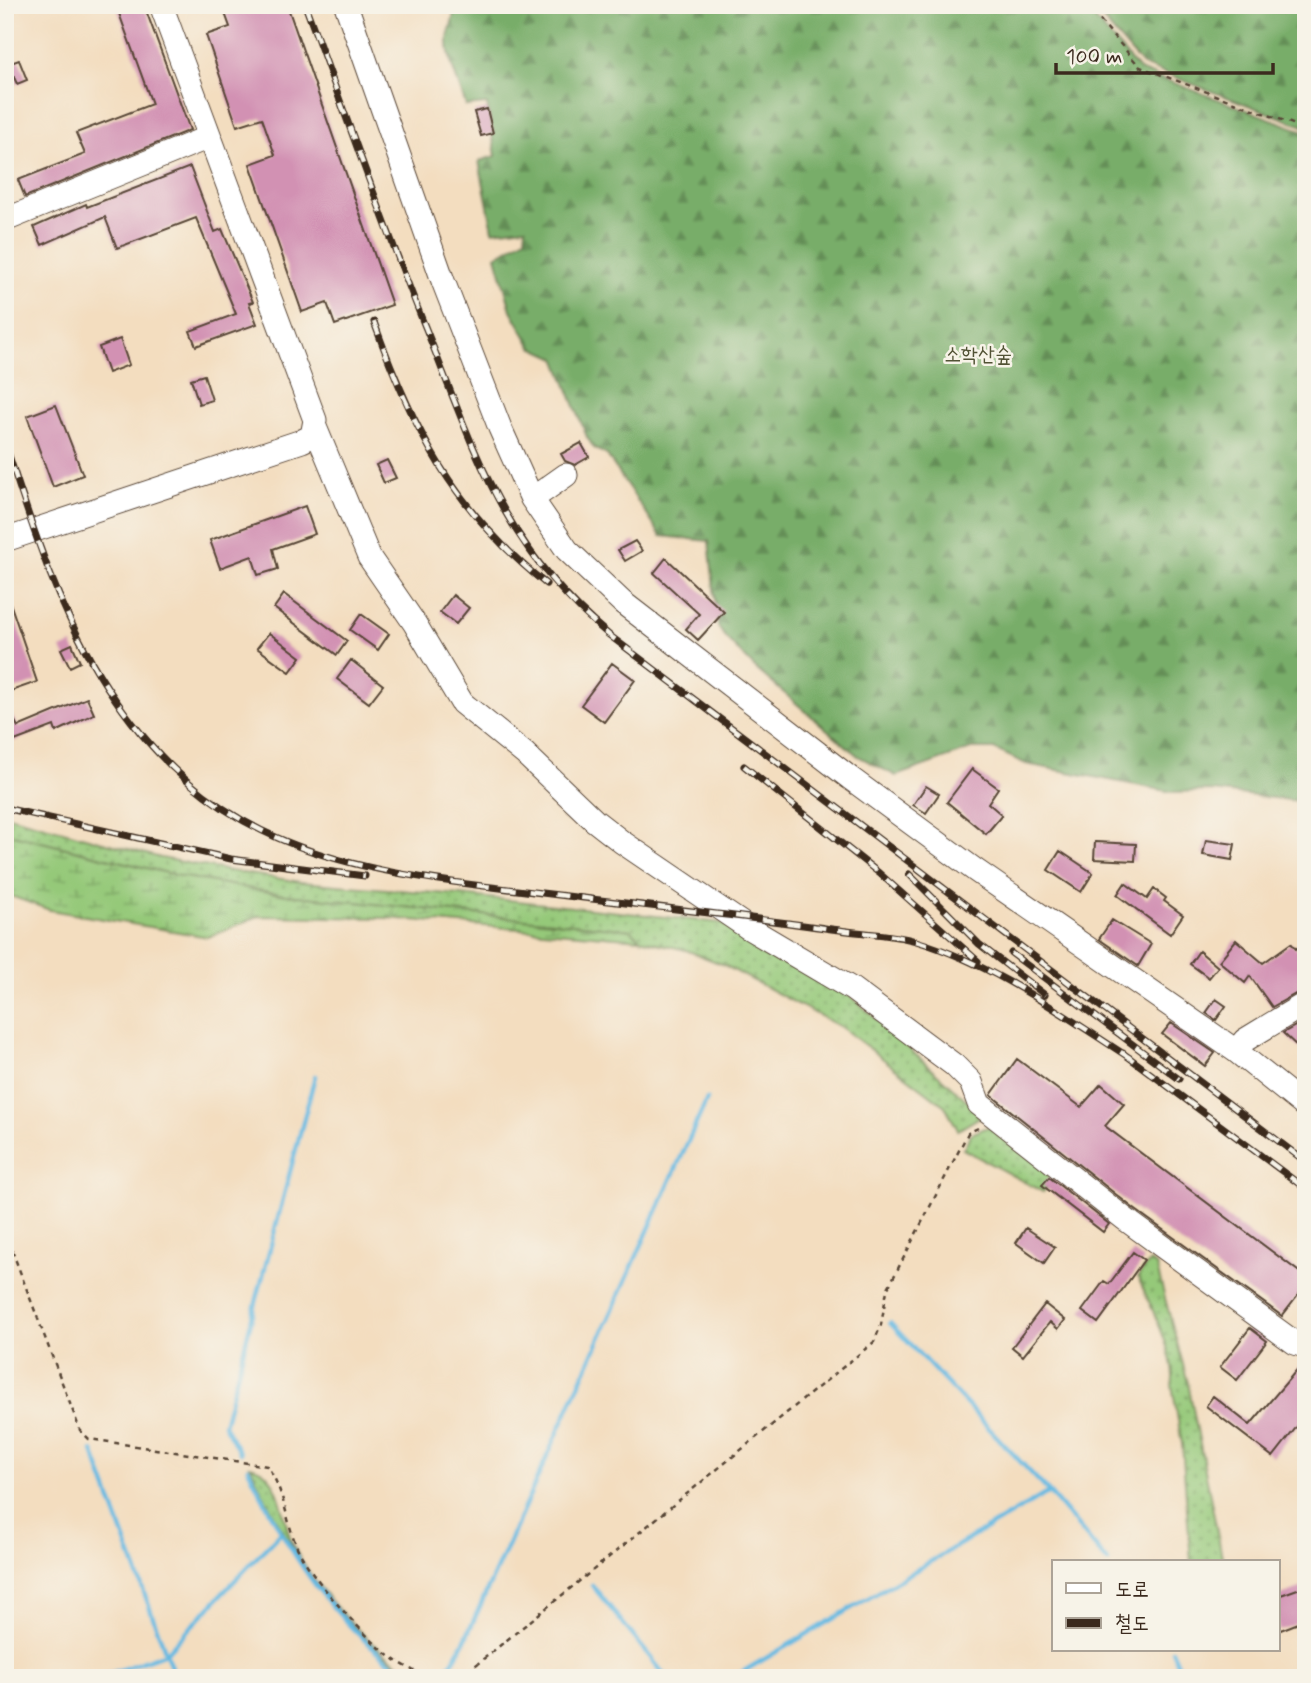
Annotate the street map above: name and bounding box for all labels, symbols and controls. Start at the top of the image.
scale bar [1056,32,1272,76]
text: 100 m [1066,43,1122,71]
park label: 소학산숲 [944,341,1012,369]
legend [1052,1560,1280,1652]
text: 도로 [1115,1576,1149,1604]
text: 철도 [1115,1610,1149,1638]

